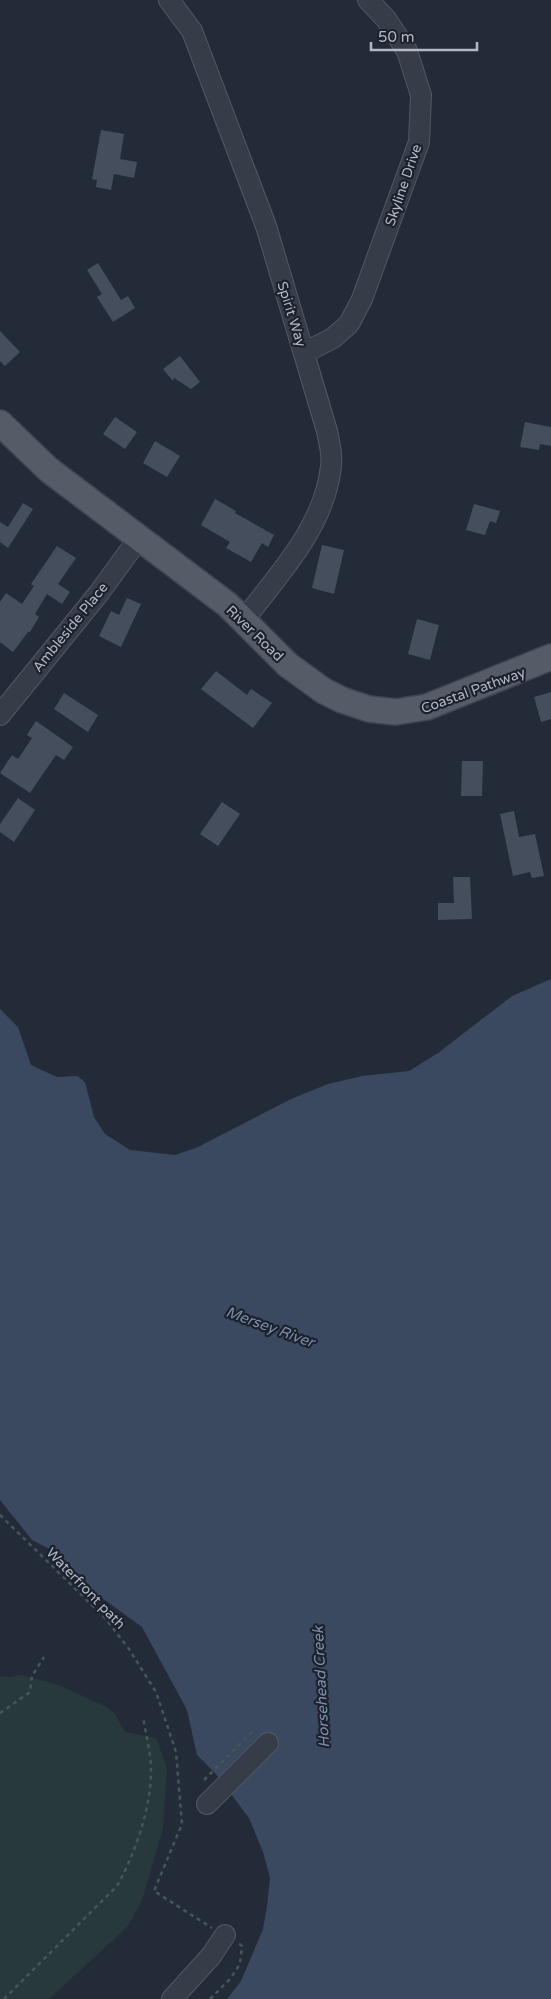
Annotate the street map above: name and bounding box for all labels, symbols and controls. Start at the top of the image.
scale bar [371,20,477,52]
text: 50 m [378,28,415,46]
street label: Skyline Drive [382,142,425,228]
street label: Spirit Way [274,279,310,349]
street label: Ambleside Place [29,579,112,675]
street label: River Road [223,602,287,665]
street label: Coastal Pathway [419,664,528,717]
water label: Mersey River [223,1303,319,1352]
street label: Waterfront path [42,1544,129,1633]
water label: Horsehead Creek [309,1624,333,1748]

